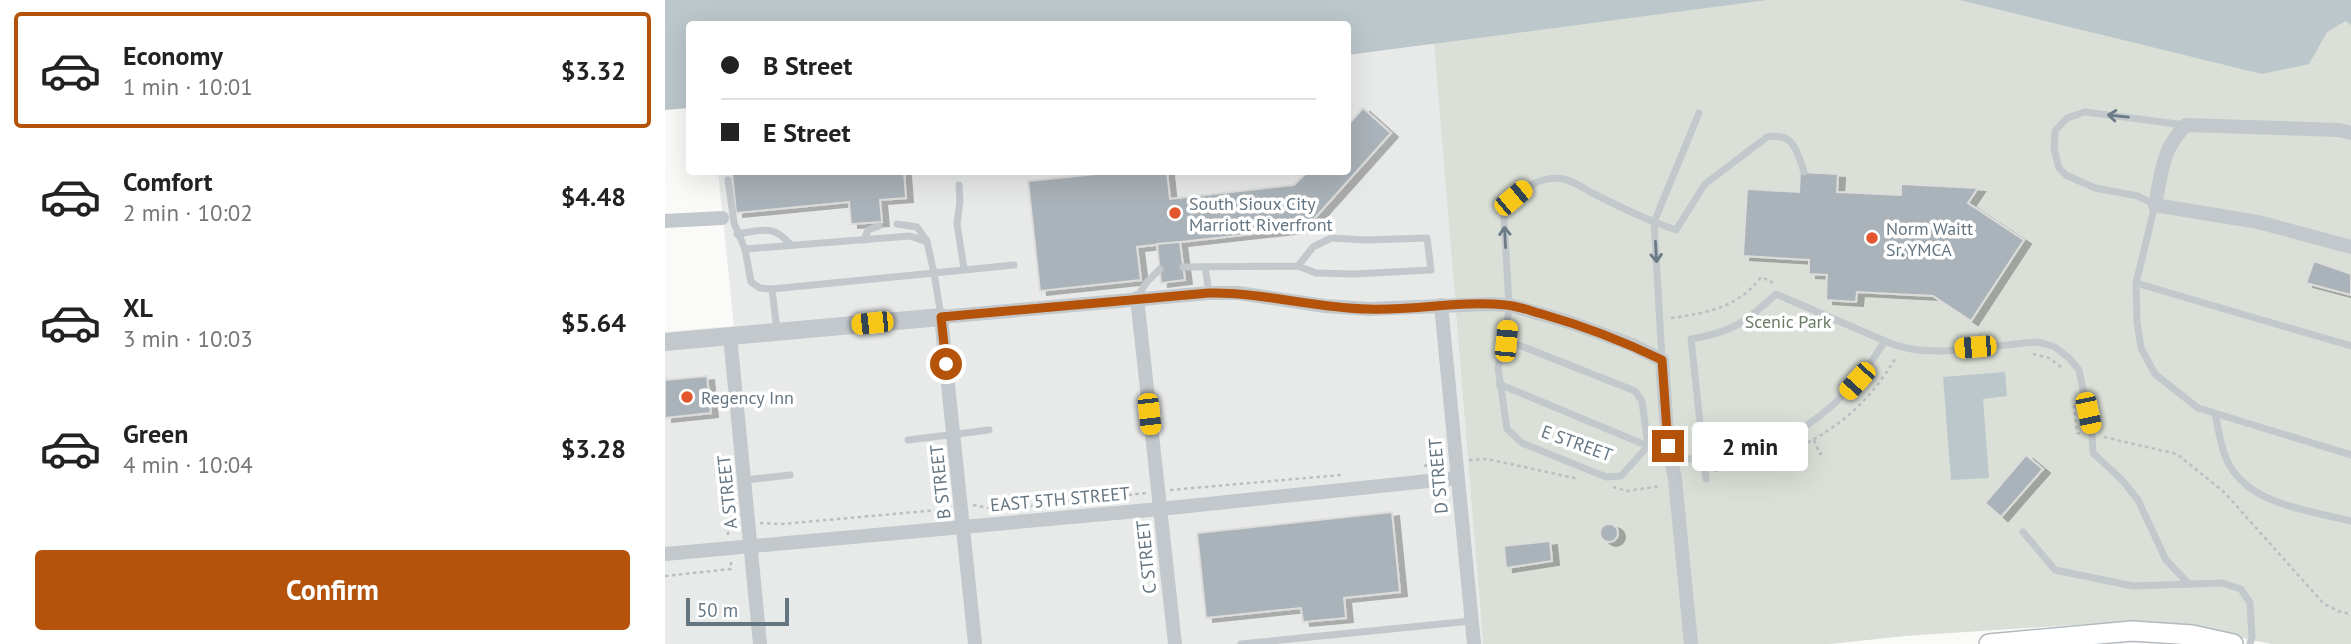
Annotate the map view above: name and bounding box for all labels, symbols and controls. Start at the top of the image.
icon: car [39,39,102,102]
text: Economy [123,39,223,72]
text: B Street [763,49,852,82]
text: $3.32 [561,54,626,87]
text: 1 min · 10:01 [123,72,253,101]
one-way arrow [2107,109,2130,122]
text: E Street [763,116,851,149]
icon: car [39,165,102,228]
text: Comfort [123,165,213,198]
car [1491,176,1536,220]
text: $4.48 [561,180,626,213]
place label: South Sioux City Marriott Riverfront [1189,192,1333,236]
text: 2 min · 10:02 [123,198,253,227]
marker: South Sioux City Marriott Riverfront [1167,205,1183,221]
place label: Norm Waitt Sr. YMCA [1886,217,1973,261]
one-way arrow [1499,226,1512,249]
marker: Norm Waitt Sr. YMCA [1864,230,1880,246]
one-way arrow [1649,240,1662,263]
icon: car [39,291,102,354]
text: XL [123,291,153,324]
text: $5.64 [561,306,626,339]
car [851,310,894,336]
park label: Scenic Park [1745,310,1832,333]
car [1494,319,1519,363]
text: 3 min · 10:03 [123,324,253,353]
car [1954,335,1997,359]
route start [930,348,962,380]
car [1836,358,1879,404]
place label: Regency Inn [701,386,794,409]
marker: Regency Inn [679,389,695,405]
car [2074,390,2103,436]
car [1137,392,1162,436]
icon: car [39,417,102,480]
text: Green [123,417,188,450]
street label: E STREET [1538,420,1616,466]
callout: 2 min [1693,422,1808,471]
route end [1652,430,1684,462]
text: $3.28 [561,432,626,465]
text: 2 min [1722,432,1778,461]
street label: D STREET [1423,437,1453,515]
street label: B STREET [925,444,955,520]
text: 4 min · 10:04 [123,450,253,479]
street label: A STREET [712,454,742,530]
street label: EAST 5TH STREET [989,481,1131,517]
street label: C STREET [1131,519,1161,595]
button: Confirm [35,550,630,630]
scale bar [686,595,789,627]
text: 50 m [697,598,738,622]

